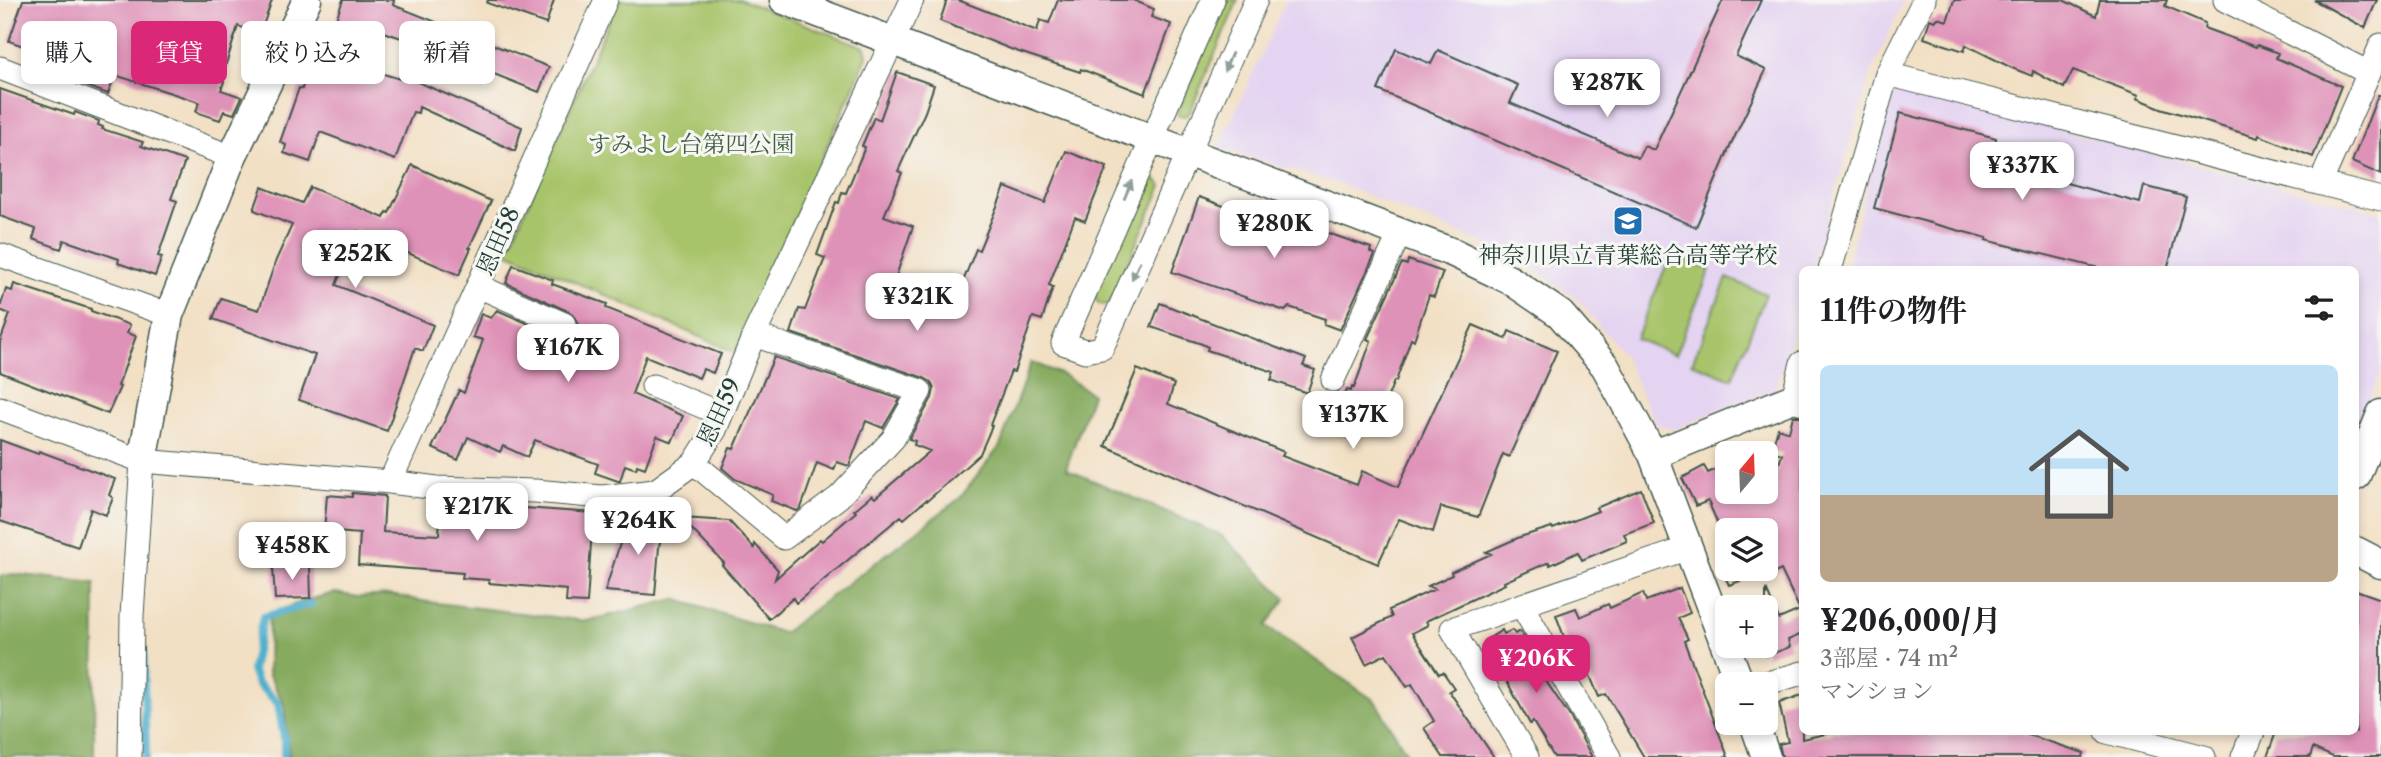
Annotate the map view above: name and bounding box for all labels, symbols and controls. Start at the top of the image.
chip: 購入 [21,21,117,84]
chip: 賃貸 [131,21,227,84]
chip: 絞り込み [241,21,385,84]
chip: 新着 [399,21,495,84]
one-way arrow [1222,52,1233,73]
pin: ¥287K [1558,60,1656,119]
text: ¥287K [1570,68,1644,96]
park label: すみよし台第四公園 [588,130,795,158]
pin: ¥337K [1973,142,2071,202]
text: ¥337K [1986,151,2058,179]
one-way arrow [1123,179,1134,200]
pin: ¥280K [1225,201,1323,260]
street label: 恩田58 [471,202,525,280]
school or university icon: 神奈川県立青葉総合高等学校 [1611,204,1645,238]
text: ¥280K [1236,209,1312,237]
pin: ¥252K [306,230,404,290]
text: ¥252K [318,239,392,267]
place label: 神奈川県立青葉総合高等学校 [1479,241,1778,269]
one-way arrow [1130,260,1141,281]
pin: ¥321K [868,274,966,333]
text: ¥321K [881,282,953,310]
icon: filters [2300,289,2338,327]
text: 11件の物件 [1820,292,1967,329]
pin: ¥167K [519,324,617,384]
text: ¥167K [533,333,603,361]
street label: 恩田59 [691,373,747,451]
pin: ¥137K [1304,392,1402,451]
text: ¥137K [1318,400,1388,428]
icon: home [2016,411,2142,537]
north arrow [1715,441,1778,504]
map controls [1715,441,1778,735]
pin: ¥217K [428,484,526,543]
text: ¥217K [442,492,512,520]
pin: ¥264K [589,498,687,557]
text: ¥264K [600,506,676,534]
button: layers [1715,518,1778,581]
pin: ¥458K [243,522,341,582]
text: ¥458K [255,531,329,559]
button: + [1715,595,1778,658]
text: ¥206,000/月 [1820,602,2001,639]
pin: ¥206K [1487,636,1585,695]
text: ¥206K [1498,644,1574,672]
text: 3部屋 · 74 m² [1820,644,1958,672]
button: − [1715,672,1778,735]
text: マンション [1820,677,1934,705]

